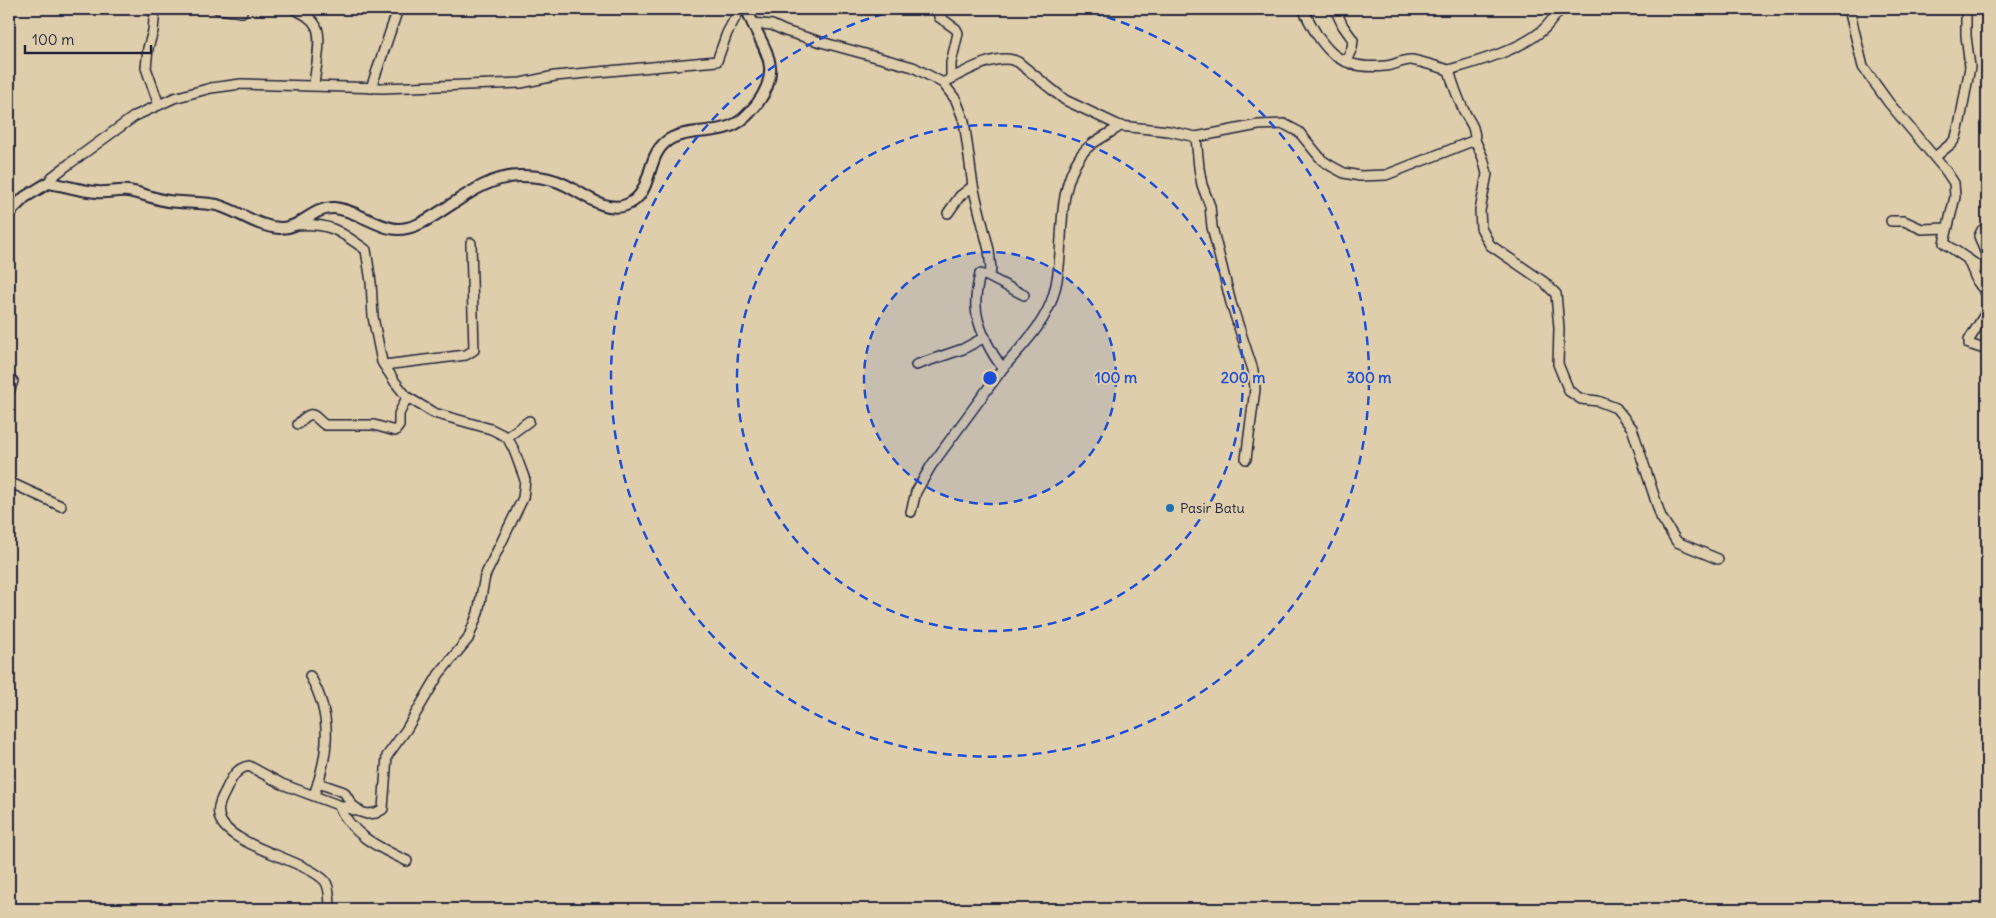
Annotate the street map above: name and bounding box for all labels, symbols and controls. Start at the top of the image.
scale bar [25,22,151,54]
text: 100 m [32,30,74,49]
text: 100 m [1095,368,1137,387]
text: 200 m [1221,368,1265,387]
text: 300 m [1347,368,1392,387]
centre of rings [981,369,999,387]
place label: Pasir Batu [1180,499,1245,517]
marker: Pasir Batu [1164,502,1176,514]

